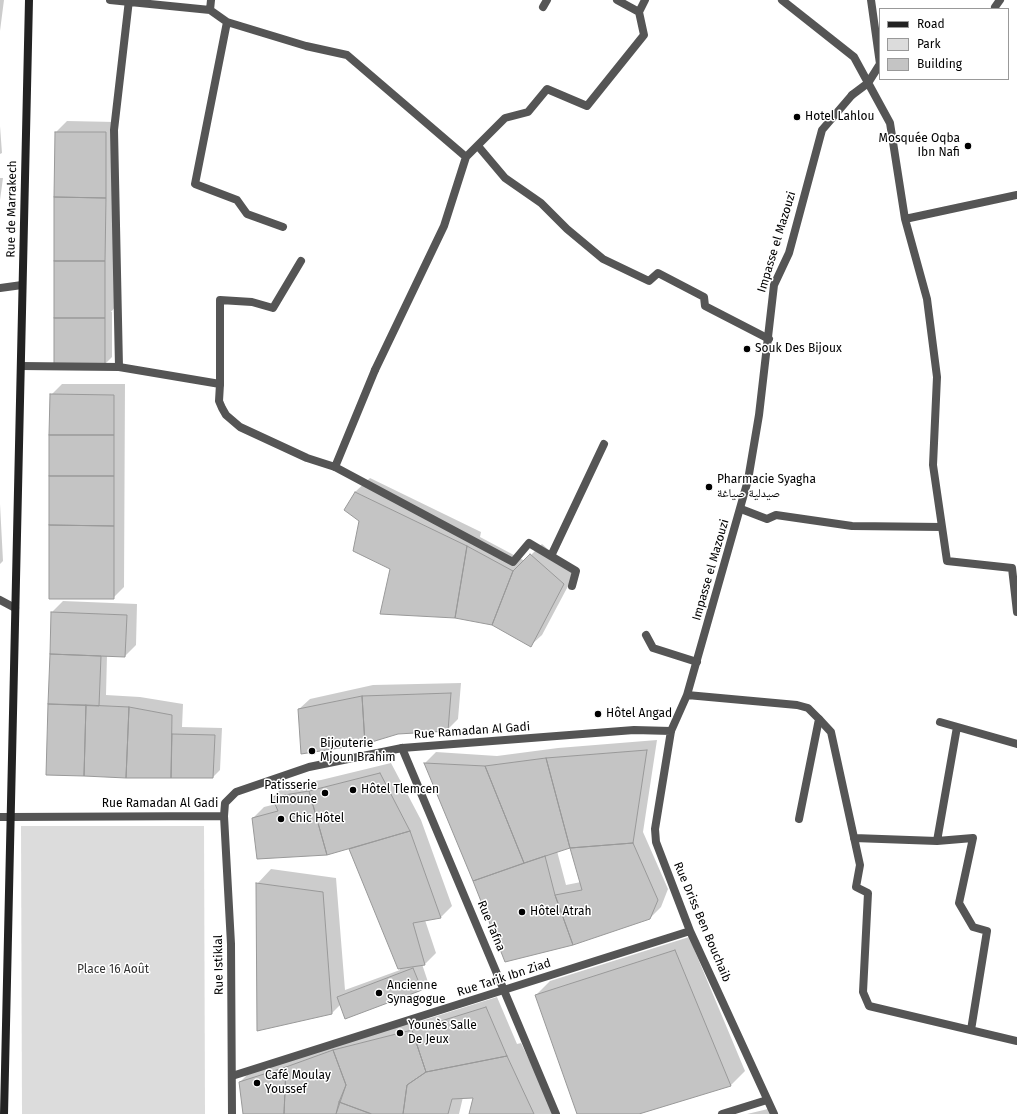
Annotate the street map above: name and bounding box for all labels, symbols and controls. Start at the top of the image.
legend [879,8,1009,80]
text: Road [917,17,945,31]
text: Park [917,37,941,51]
text: Building [917,57,962,71]
place label: Hotel Lahlou [805,110,874,124]
marker: Hotel Lahlou [792,112,802,122]
place label: Mosquée Oqba Ibn Nafi [879,132,960,160]
marker: Mosquée Oqba Ibn Nafi [963,141,973,151]
street label: Rue de Marrakech [4,160,20,258]
street label: Impasse el Mazouzi [755,190,799,294]
place label: Souk Des Bijoux [755,342,842,356]
marker: Souk Des Bijoux [742,344,752,354]
place label: Pharmacie Syagha صيدلية صياغة [717,473,816,501]
marker: Pharmacie Syagha صيدلية صياغة [704,482,714,492]
street label: Impasse el Mazouzi [690,518,732,622]
place label: Hôtel Angad [606,707,672,721]
marker: Hôtel Angad [593,709,603,719]
street label: Rue Ramadan Al Gadi [413,720,531,742]
place label: Bijouterie Mjoun Brahim [320,737,396,765]
marker: Bijouterie Mjoun Brahim [307,746,317,756]
place label: Patisserie Limoune [264,779,317,807]
place label: Hôtel Tlemcen [361,783,439,797]
marker: Hôtel Tlemcen [348,785,358,795]
marker: Patisserie Limoune [320,788,330,798]
street label: Rue Ramadan Al Gadi [102,797,218,811]
place label: Chic Hôtel [289,812,344,826]
marker: Chic Hôtel [276,814,286,824]
street label: Rue Driss Ben Bouchaib [670,860,734,984]
street label: Rue Tafna [474,898,508,954]
place label: Hôtel Atrah [530,905,592,919]
marker: Hôtel Atrah [517,907,527,917]
street label: Rue Istiklal [211,935,227,995]
street label: Rue Tarik Ibn Ziad [455,956,553,1000]
park label: Place 16 Août [77,963,149,977]
place label: Ancienne Synagogue [387,979,445,1007]
marker: Ancienne Synagogue [374,988,384,998]
place label: Younès Salle De Jeux [408,1019,477,1047]
marker: Younès Salle De Jeux [395,1028,405,1038]
place label: Café Moulay Youssef [265,1069,331,1097]
marker: Café Moulay Youssef [252,1078,262,1088]

